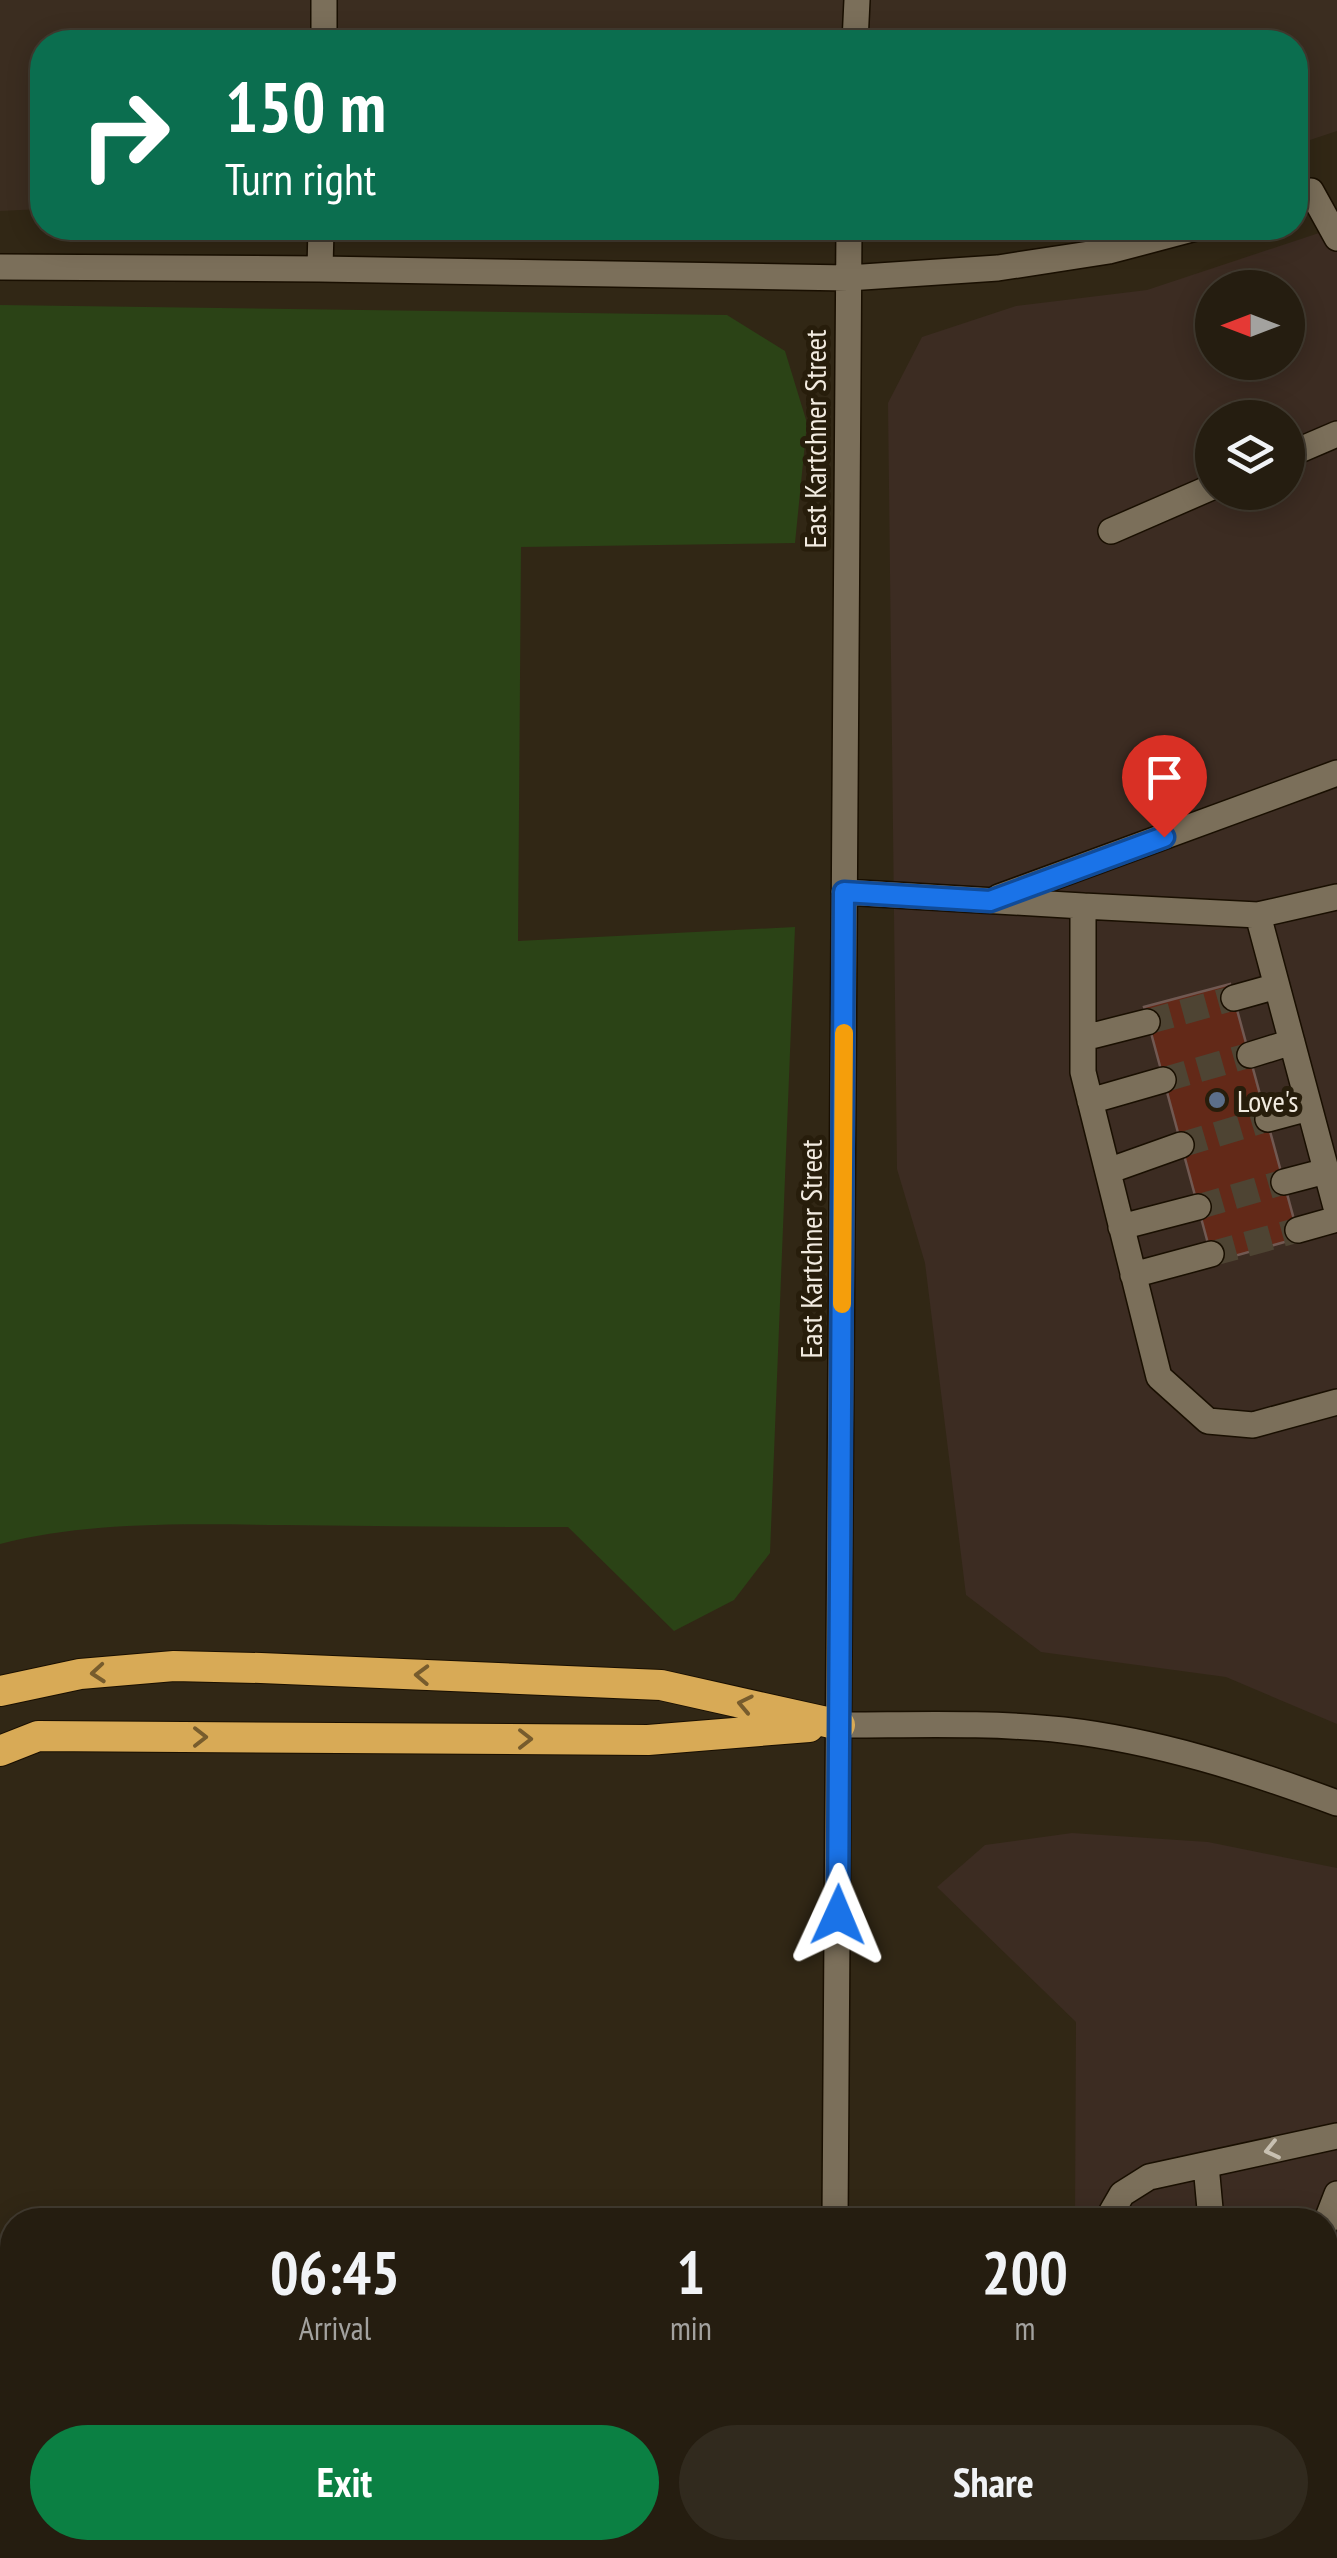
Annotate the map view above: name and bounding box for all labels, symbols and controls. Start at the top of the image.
text: 150 m [225,61,386,151]
icon: right [60,70,190,200]
text: Turn right [225,149,376,207]
north arrow [1195,270,1305,380]
map controls [1195,270,1305,510]
street label: East Kartchner Street [795,329,834,548]
button: layers [1195,400,1305,510]
pin [1122,735,1207,838]
icon: arrive [1137,750,1192,805]
place label: Love's [1237,1081,1298,1120]
marker: Love's [1206,1089,1228,1111]
street label: East Kartchner Street [791,1139,830,1358]
one-way arrow [89,1661,105,1683]
one-way arrow [414,1665,430,1686]
one-way arrow [737,1695,754,1716]
one-way arrow [192,1726,208,1748]
one-way arrow [518,1728,533,1750]
position arrow [786,1863,890,1967]
one-way arrow [1263,2138,1280,2159]
text: 06:45 [270,2233,400,2311]
text: 1 [677,2233,705,2311]
text: 200 [982,2233,1068,2311]
text: Arrival [299,2307,371,2349]
text: min [670,2307,712,2349]
text: m [1014,2307,1035,2349]
button: Exit [30,2425,659,2540]
button: Share [679,2425,1308,2540]

